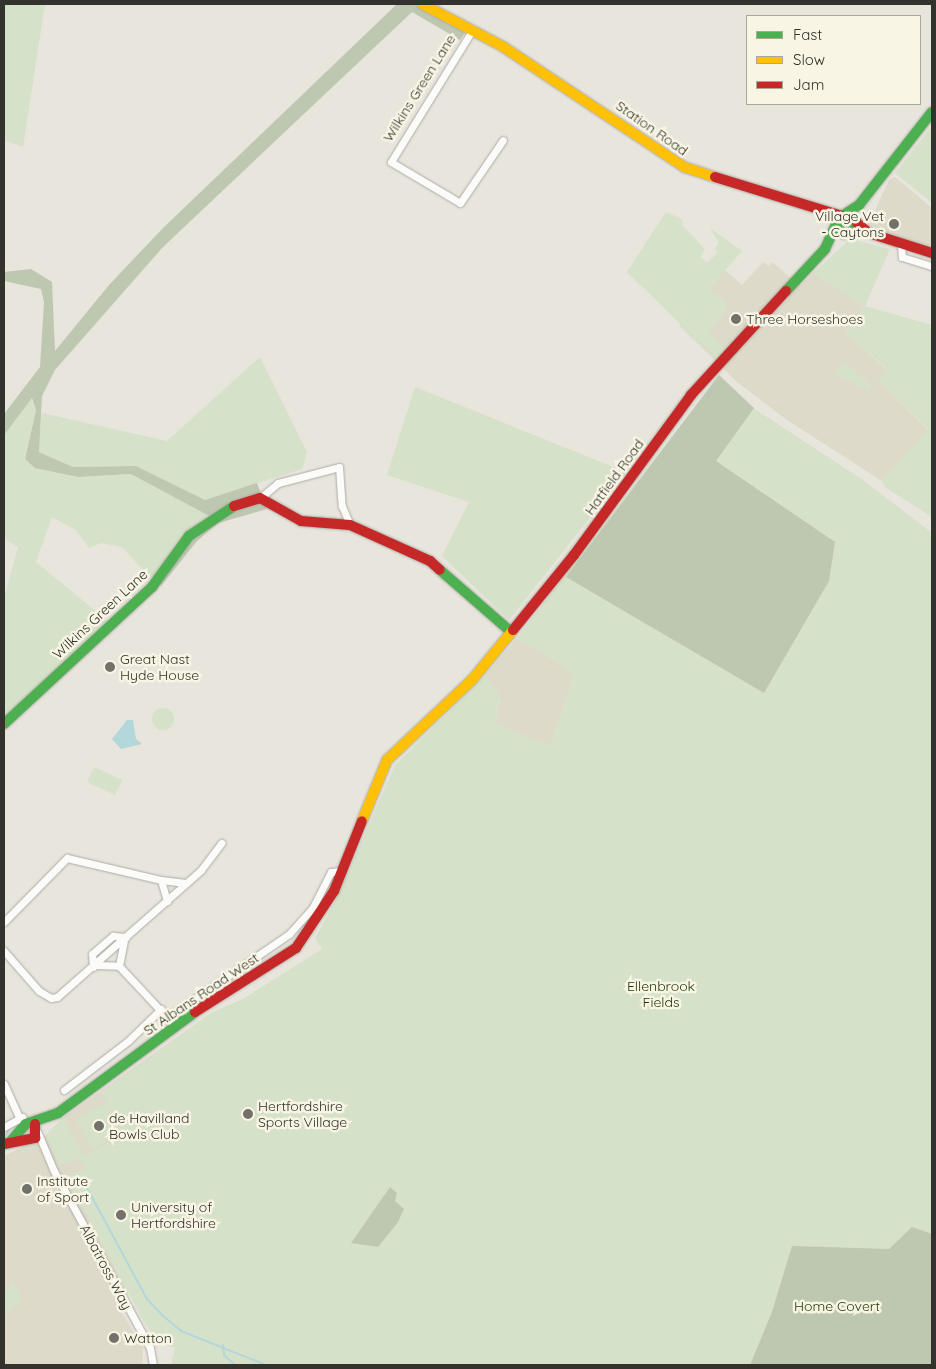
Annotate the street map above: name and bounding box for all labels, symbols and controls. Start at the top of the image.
legend [746,15,921,105]
text: Fast [793,25,822,44]
street label: Wilkins Green Lane [379,31,459,145]
text: Slow [793,50,825,69]
text: Jam [793,75,824,94]
street label: Station Road [613,97,691,159]
place label: Village Vet - Caytons [815,208,884,240]
marker: Village Vet - Caytons [888,218,900,230]
place label: Three Horseshoes [746,311,863,327]
marker: Three Horseshoes [730,313,742,325]
street label: Hatfield Road [581,436,647,518]
street label: Wilkins Green Lane [49,566,151,662]
place label: Great Nast Hyde House [120,651,199,684]
marker: Great Nast Hyde House [104,661,116,673]
street label: St Albans Road West [140,949,262,1039]
park label: Ellenbrook Fields [627,978,695,1010]
place label: Hertfordshire Sports Village [258,1098,347,1130]
marker: Hertfordshire Sports Village [242,1108,254,1120]
place label: de Havilland Bowls Club [109,1110,190,1142]
marker: de Havilland Bowls Club [93,1120,105,1132]
place label: Institute of Sport [37,1173,89,1206]
marker: Institute of Sport [21,1183,33,1195]
place label: University of Hertfordshire [131,1199,216,1232]
marker: University of Hertfordshire [115,1209,127,1221]
street label: Albatross Way [76,1221,136,1313]
park label: Home Covert [794,1298,880,1314]
place label: Watton [124,1330,172,1346]
marker: Watton [108,1332,120,1344]

